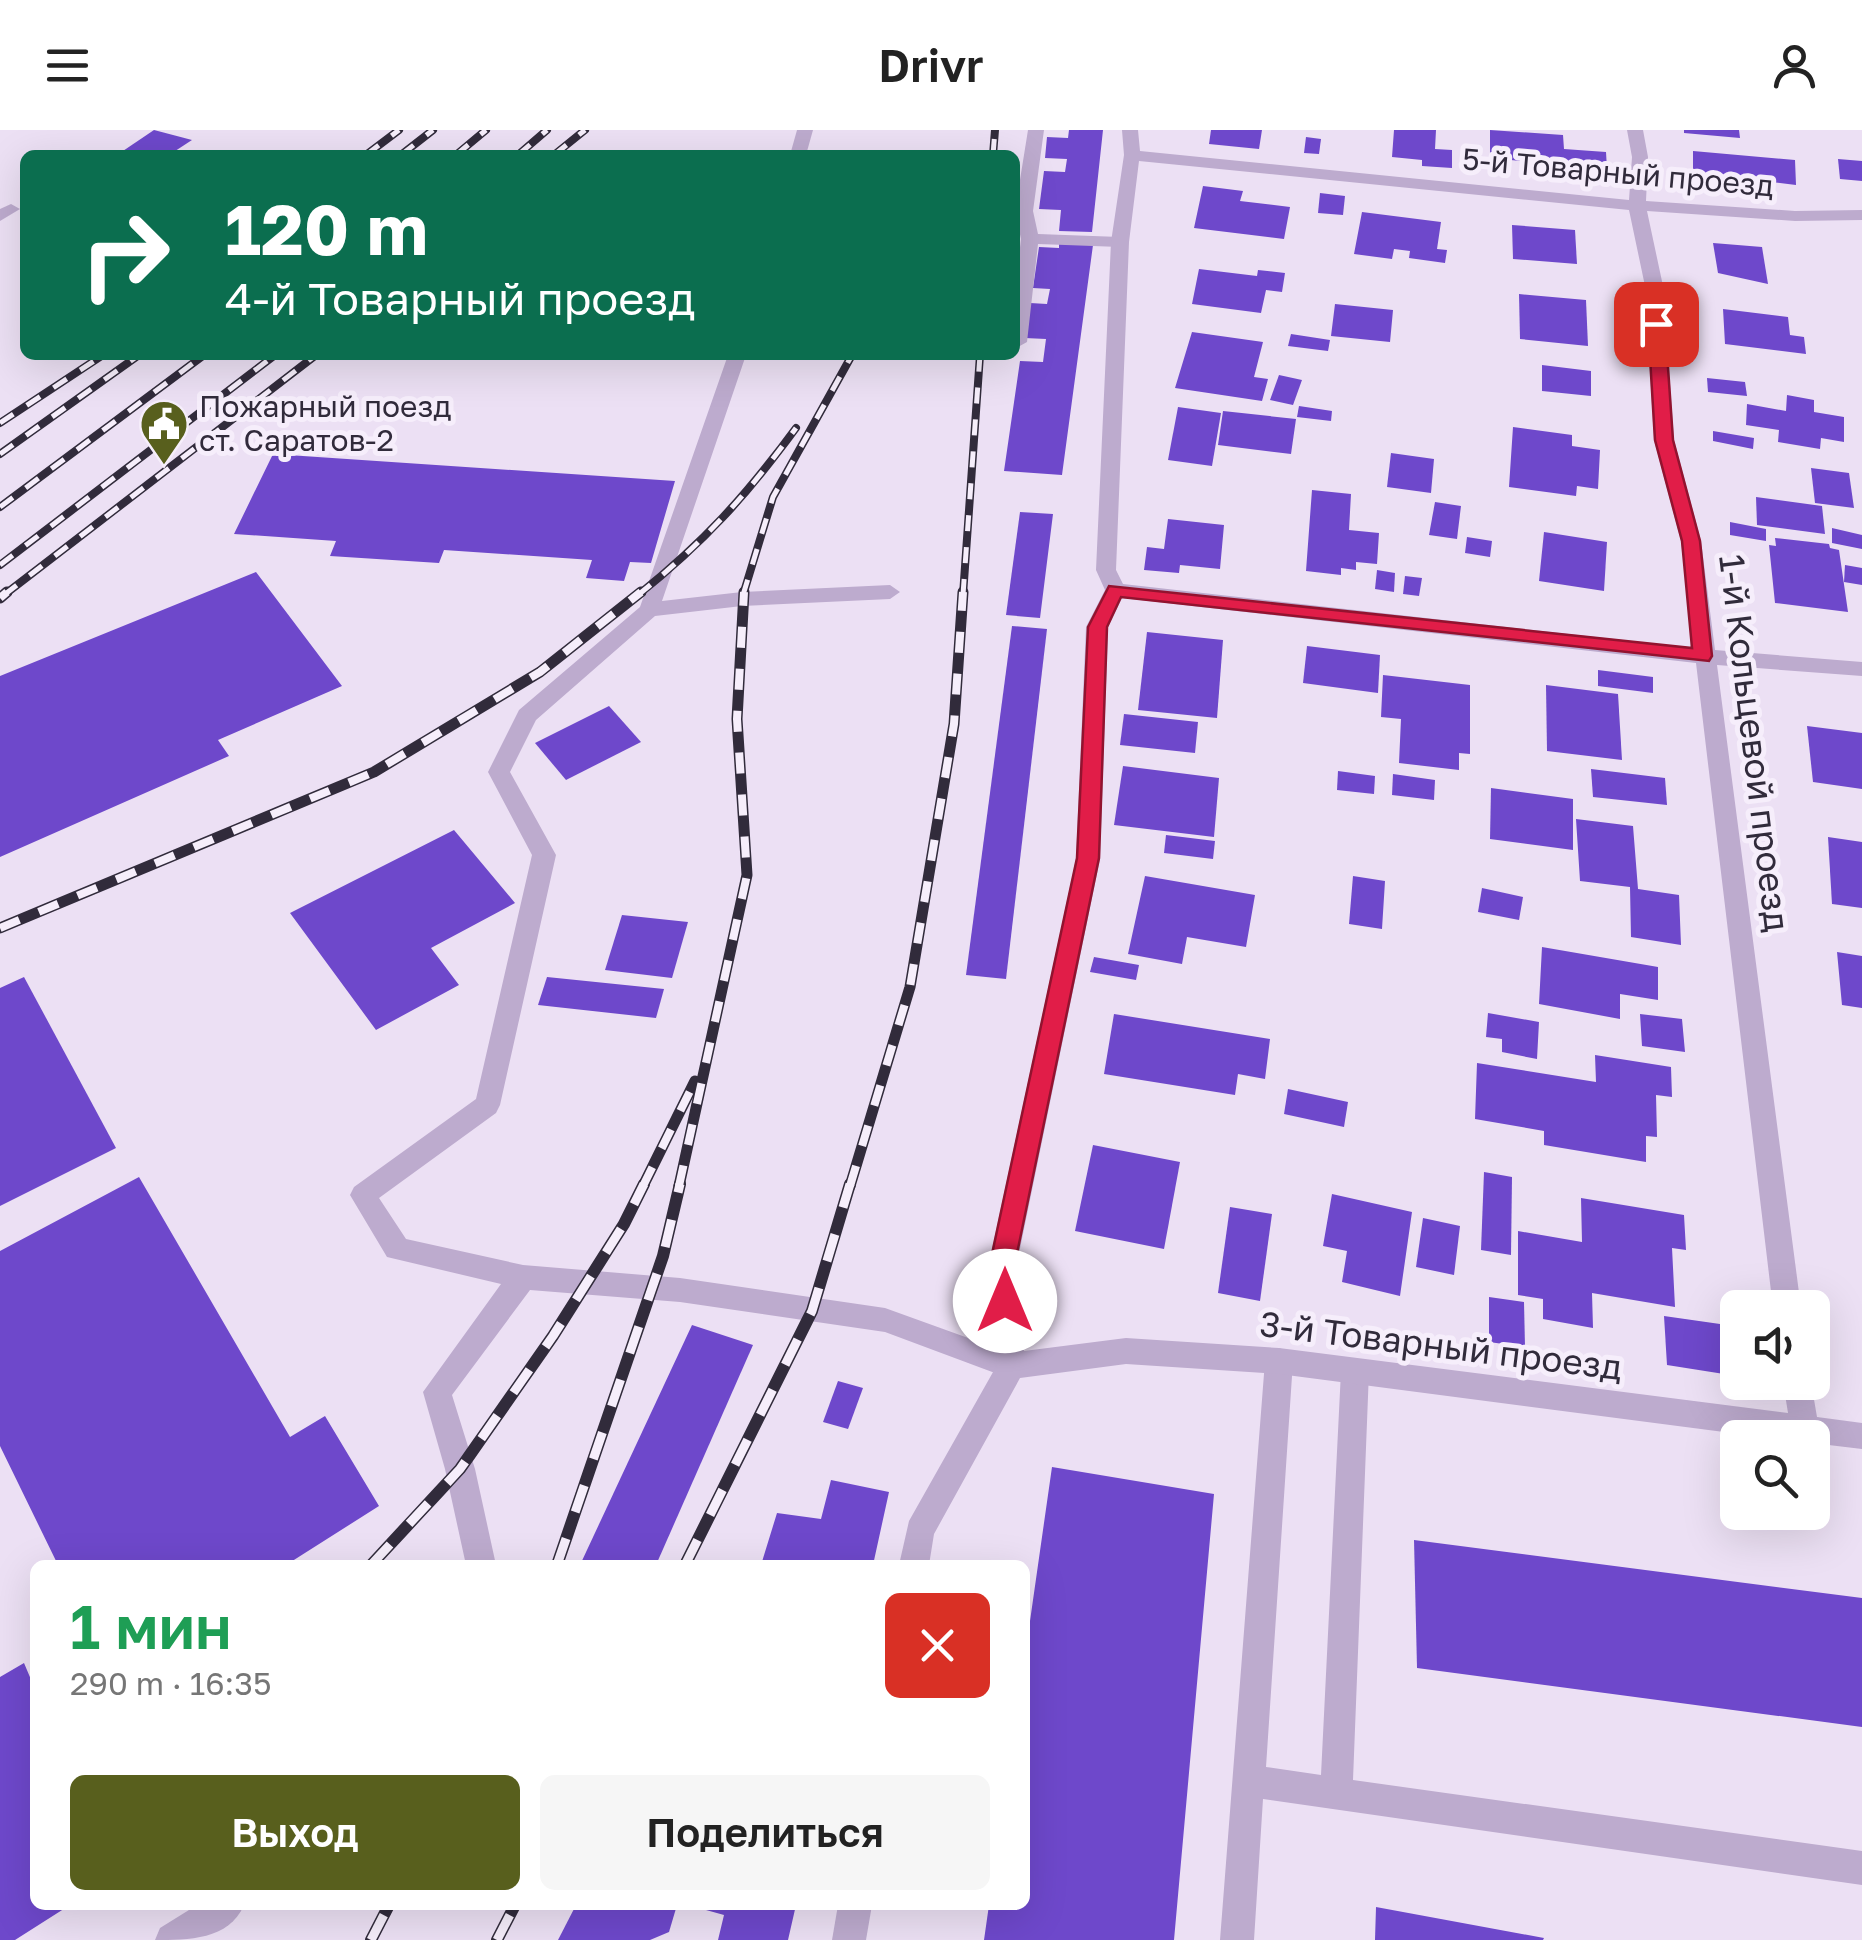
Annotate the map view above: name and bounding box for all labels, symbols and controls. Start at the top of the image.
icon: menu [40,38,95,93]
text: Drivr [878,38,984,92]
icon: person [1767,38,1822,93]
street label: 5-й Товарный проезд [1461,140,1775,204]
text: 120 m [225,186,428,270]
icon: right [60,190,190,320]
text: 4-й Товарный проезд [225,271,695,325]
pin [1614,282,1699,367]
icon: arrive [1629,297,1684,352]
place label: Пожарный поезд ст. Саратов-2 [199,388,451,458]
public building icon: Пожарный поезд ст. Саратов-2 [138,398,190,466]
street label: 1-й Кольцевой проезд [1711,552,1799,934]
position arrow [953,1249,1057,1353]
map controls [1720,1290,1830,1530]
button: sound [1720,1290,1830,1400]
street label: 3-й Товарный проезд [1257,1302,1625,1388]
button: search [1720,1420,1830,1530]
text: 1 мин [70,1590,232,1662]
button: close [885,1593,990,1698]
text: 290 m · 16:35 [70,1664,271,1702]
button: Выход [70,1775,520,1890]
button: Поделиться [540,1775,990,1890]

